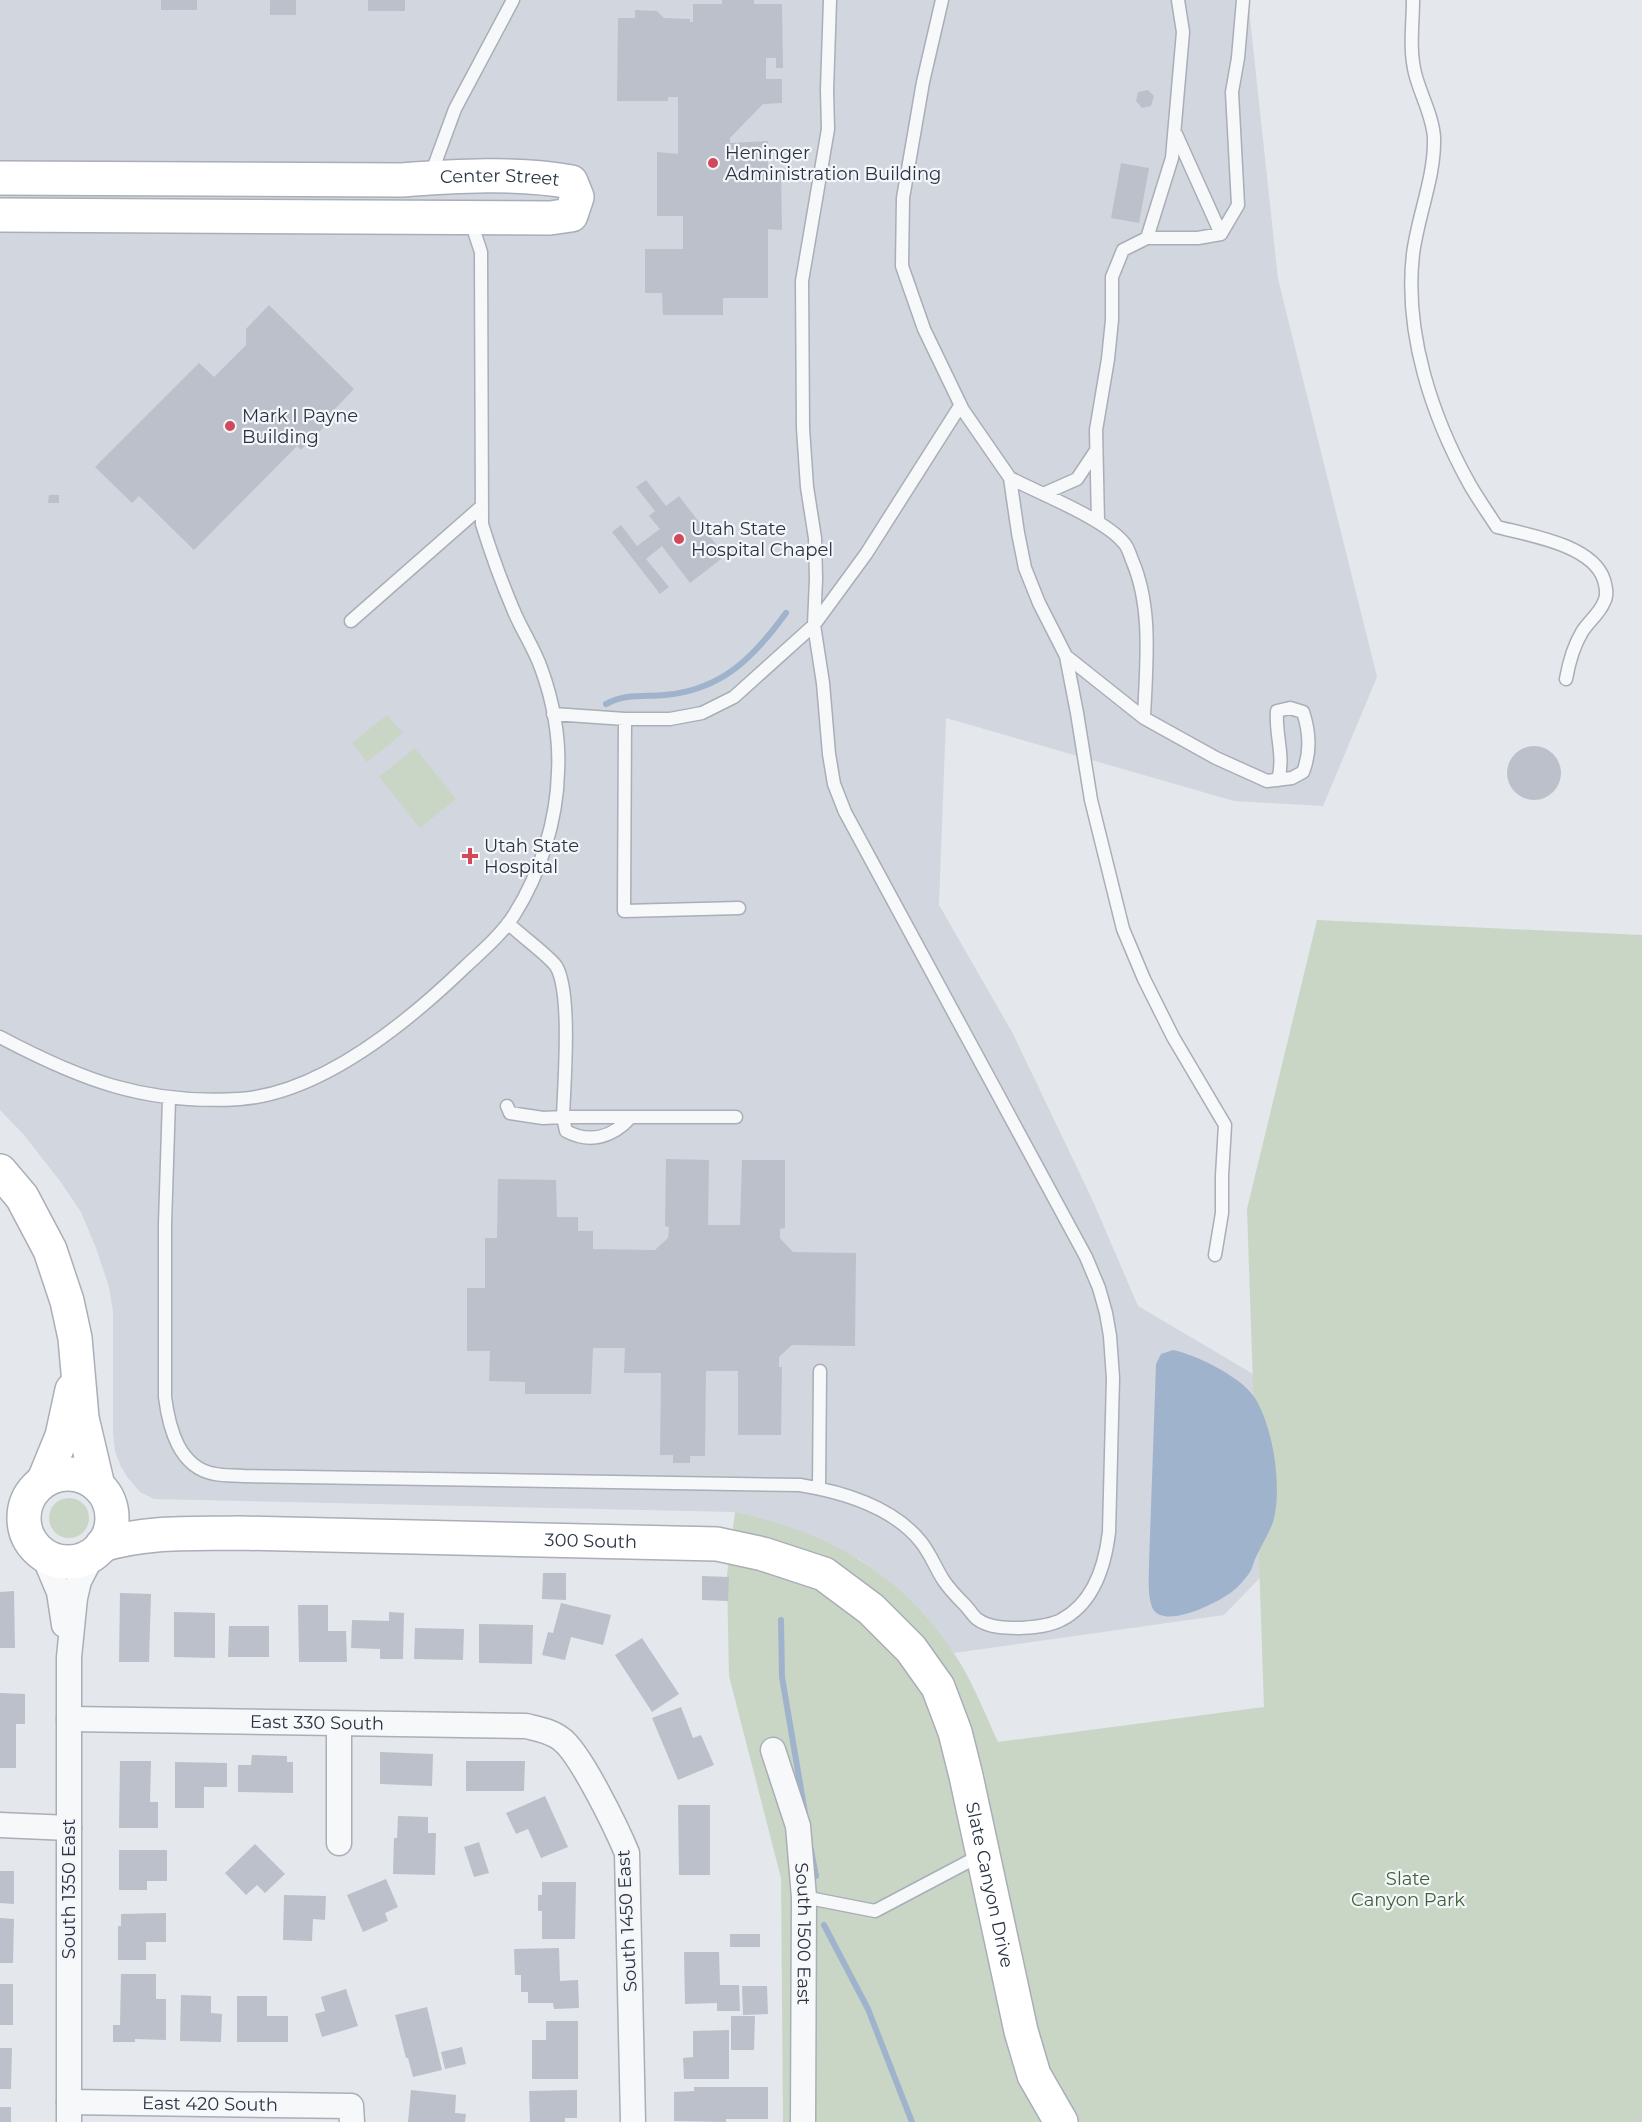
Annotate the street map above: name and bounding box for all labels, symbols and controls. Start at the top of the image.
place label: Heninger Administration Building [725,142,941,185]
marker: Heninger Administration Building [706,156,720,170]
street label: Center Street [439,165,561,191]
place label: Mark I Payne Building [242,405,358,448]
marker: Mark I Payne Building [223,419,237,433]
place label: Utah State Hospital Chapel [691,518,833,561]
marker: Utah State Hospital Chapel [672,532,686,546]
place label: Utah State Hospital [484,835,579,878]
marker: Utah State Hospital [461,847,479,865]
street label: 300 South [544,1529,637,1553]
street label: East 330 South [250,1711,384,1735]
street label: Slate Canyon Drive [961,1800,1018,1970]
street label: South 1350 East [58,1819,80,1959]
street label: South 1450 East [612,1849,642,1993]
street label: South 1500 East [790,1862,815,2005]
park label: Slate Canyon Park [1351,1868,1465,1911]
street label: East 420 South [142,2092,278,2116]

